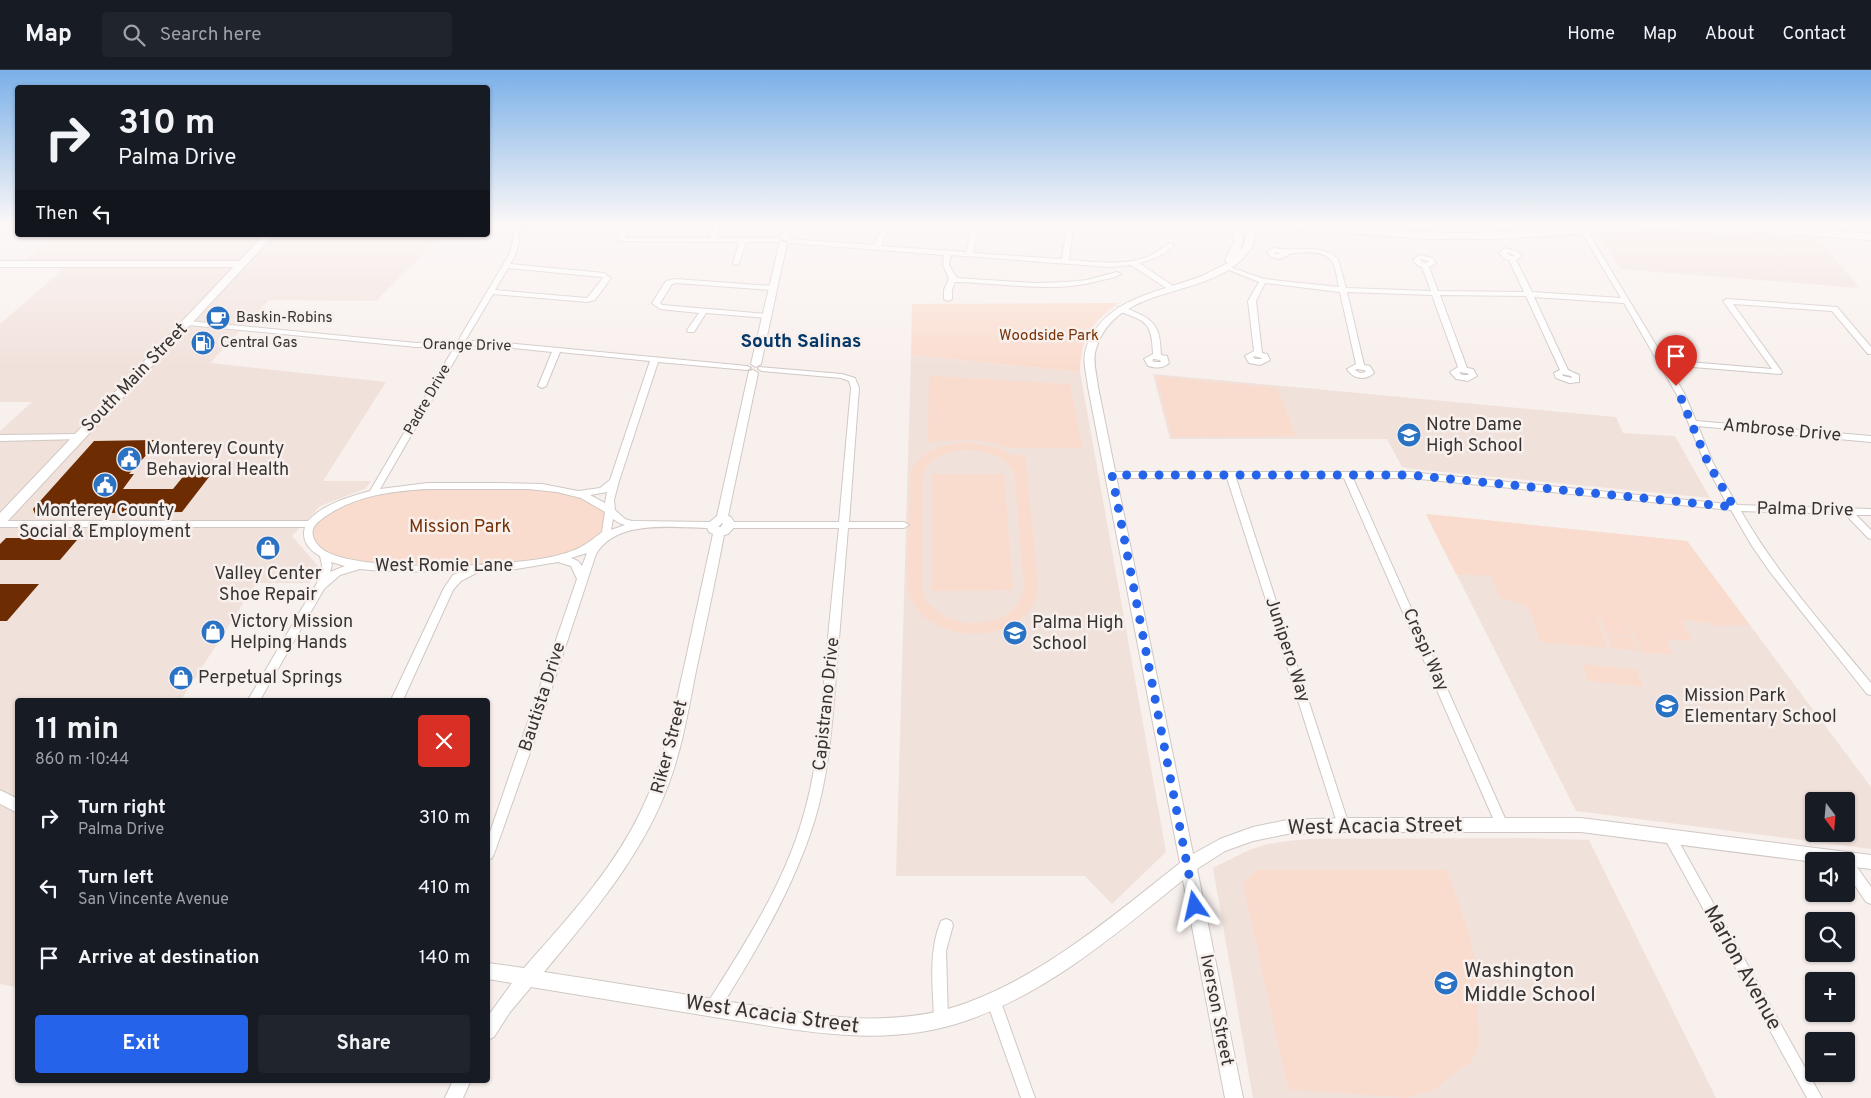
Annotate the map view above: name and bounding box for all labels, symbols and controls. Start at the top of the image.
search box [102,12,452,57]
text: Map [25,20,72,50]
icon: search [120,21,148,49]
text: Search here [160,23,261,47]
text: Home [1567,23,1615,46]
text: Map [1643,23,1677,46]
text: About [1705,23,1754,46]
text: Contact [1782,23,1846,46]
text: 310 m [118,102,215,146]
icon: right [35,105,100,170]
text: Palma Drive [118,145,236,172]
icon: left [88,200,116,228]
text: Then [35,202,78,226]
cafe icon: Baskin-Robins [205,305,231,331]
place label: Baskin-Robins [236,309,333,328]
street label: South Main Street [77,318,193,438]
park label: Woodside Park [999,327,1099,346]
fuel station icon: Central Gas [190,330,216,356]
district label: South Salinas [741,330,861,354]
place label: Central Gas [220,334,297,353]
pin [1655,335,1697,386]
street label: Orange Drive [422,336,512,356]
icon: arrive [1662,342,1690,370]
street label: Padre Drive [400,361,456,439]
place label: Notre Dame High School [1426,414,1523,458]
street label: Ambrose Drive [1722,414,1842,448]
school or university icon: Notre Dame High School [1396,422,1422,448]
place label: Monterey County Behavioral Health [146,438,289,482]
public building icon: Monterey County Behavioral Health [116,446,142,472]
public building icon: Monterey County Social & Employment [92,472,118,498]
street label: Palma Drive [1756,498,1854,522]
place label: Monterey County Social & Employment [19,500,191,544]
park label: Mission Park [409,516,511,539]
shop icon: Valley Center Shoe Repair [255,535,281,561]
street label: West Romie Lane [375,555,513,578]
place label: Valley Center Shoe Repair [214,563,322,607]
street label: Junipero Way [1259,595,1315,705]
street label: Crespi Way [1397,605,1453,695]
place label: Victory Mission Helping Hands [230,611,353,655]
place label: Palma High School [1032,612,1124,656]
shop icon: Victory Mission Helping Hands [200,619,226,645]
school or university icon: Palma High School [1002,620,1028,646]
street label: Capistrano Drive [809,636,845,772]
street label: Bautista Drive [514,639,572,755]
shop icon: Perpetual Springs [168,665,194,691]
place label: Perpetual Springs [198,667,343,690]
place label: Mission Park Elementary School [1684,685,1837,729]
school or university icon: Mission Park Elementary School [1654,693,1680,719]
street label: Riker Street [646,698,694,796]
text: 11 min [35,712,119,749]
button: close [418,715,470,767]
text: 860 m · 10:44 [35,750,129,770]
north arrow [1805,792,1855,842]
map controls [1805,792,1855,1082]
text: Turn right [78,796,166,820]
icon: right [35,804,63,832]
text: 310 m [419,806,470,830]
street label: West Acacia Street [1287,812,1463,842]
text: Palma Drive [78,820,164,840]
button: sound [1805,852,1855,902]
text: Turn left [78,866,154,890]
icon: left [35,874,63,902]
text: 410 m [418,876,470,900]
position arrow [1168,879,1220,931]
text: San Vincente Avenue [78,890,229,910]
street label: Marion Avenue [1697,901,1787,1035]
button: search [1805,912,1855,962]
icon: arrive [35,944,63,972]
text: Arrive at destination [78,946,259,970]
text: 140 m [419,946,470,970]
street label: Iverson Street [1194,952,1238,1068]
place label: Washington Middle School [1464,958,1596,1009]
school or university icon: Washington Middle School [1433,970,1459,996]
button: + [1805,972,1855,1022]
street label: West Acacia Street [683,989,861,1041]
button: Exit [35,1015,248,1073]
button: Share [258,1015,470,1073]
button: − [1805,1032,1855,1082]

